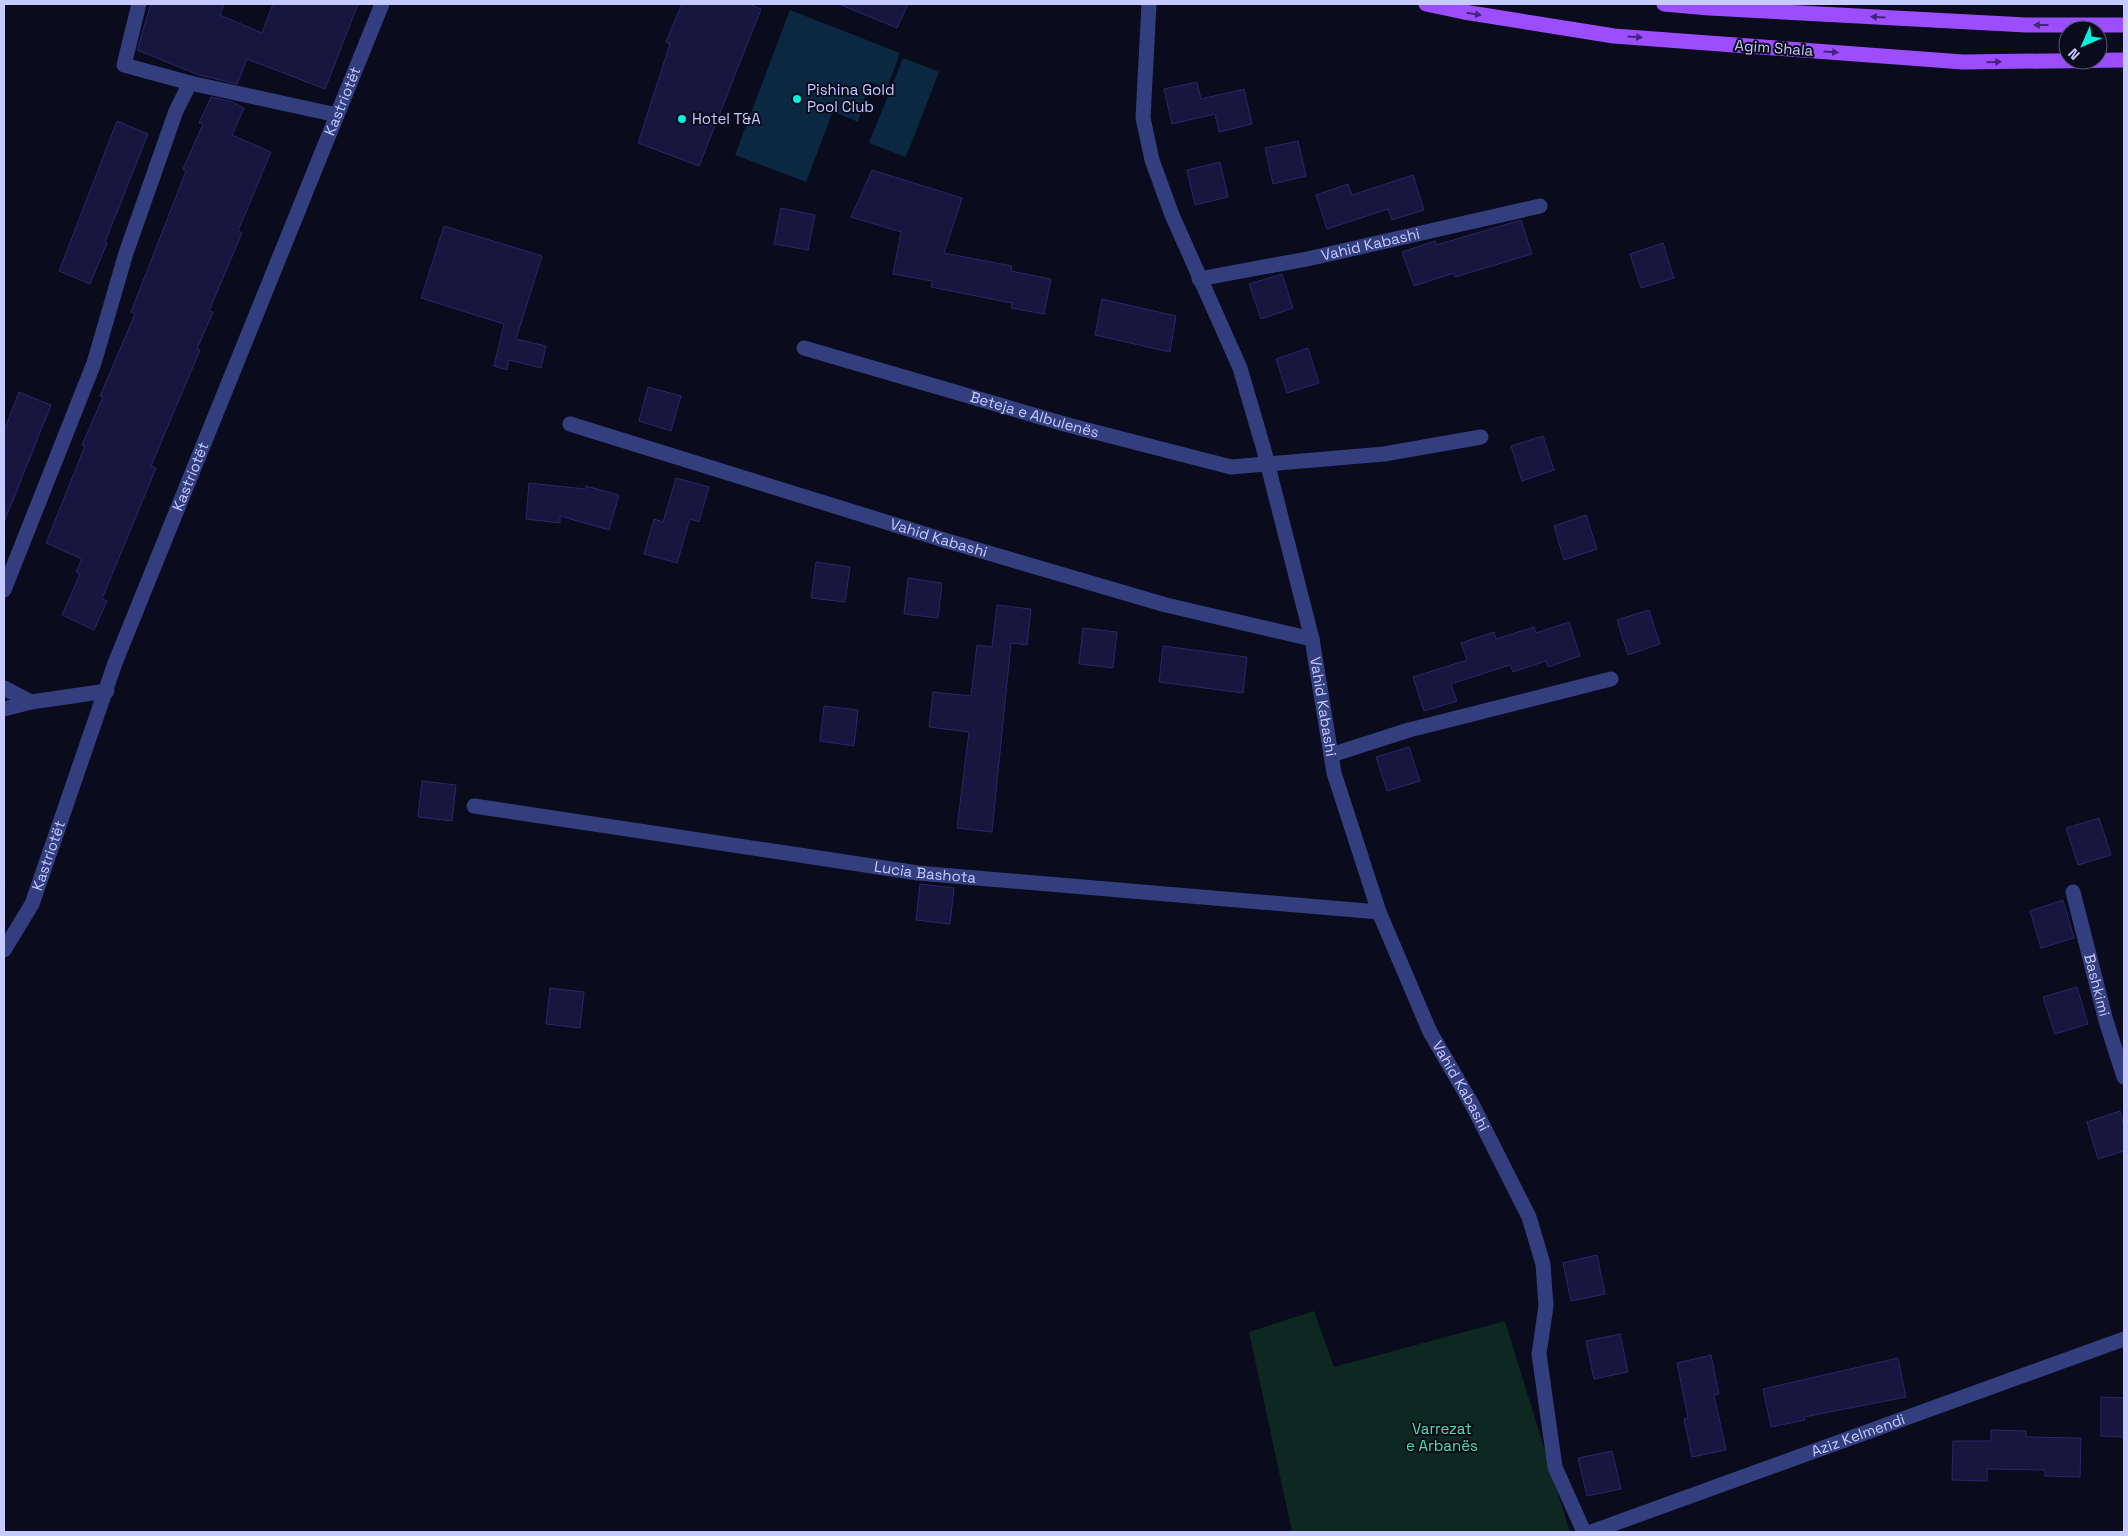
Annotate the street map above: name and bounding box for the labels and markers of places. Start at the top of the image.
place label: Pishina Gold Pool Club [807,80,895,116]
marker: Pishina Gold Pool Club [791,93,803,105]
place label: Hotel T&A [692,109,761,128]
marker: Hotel T&A [676,113,688,125]

